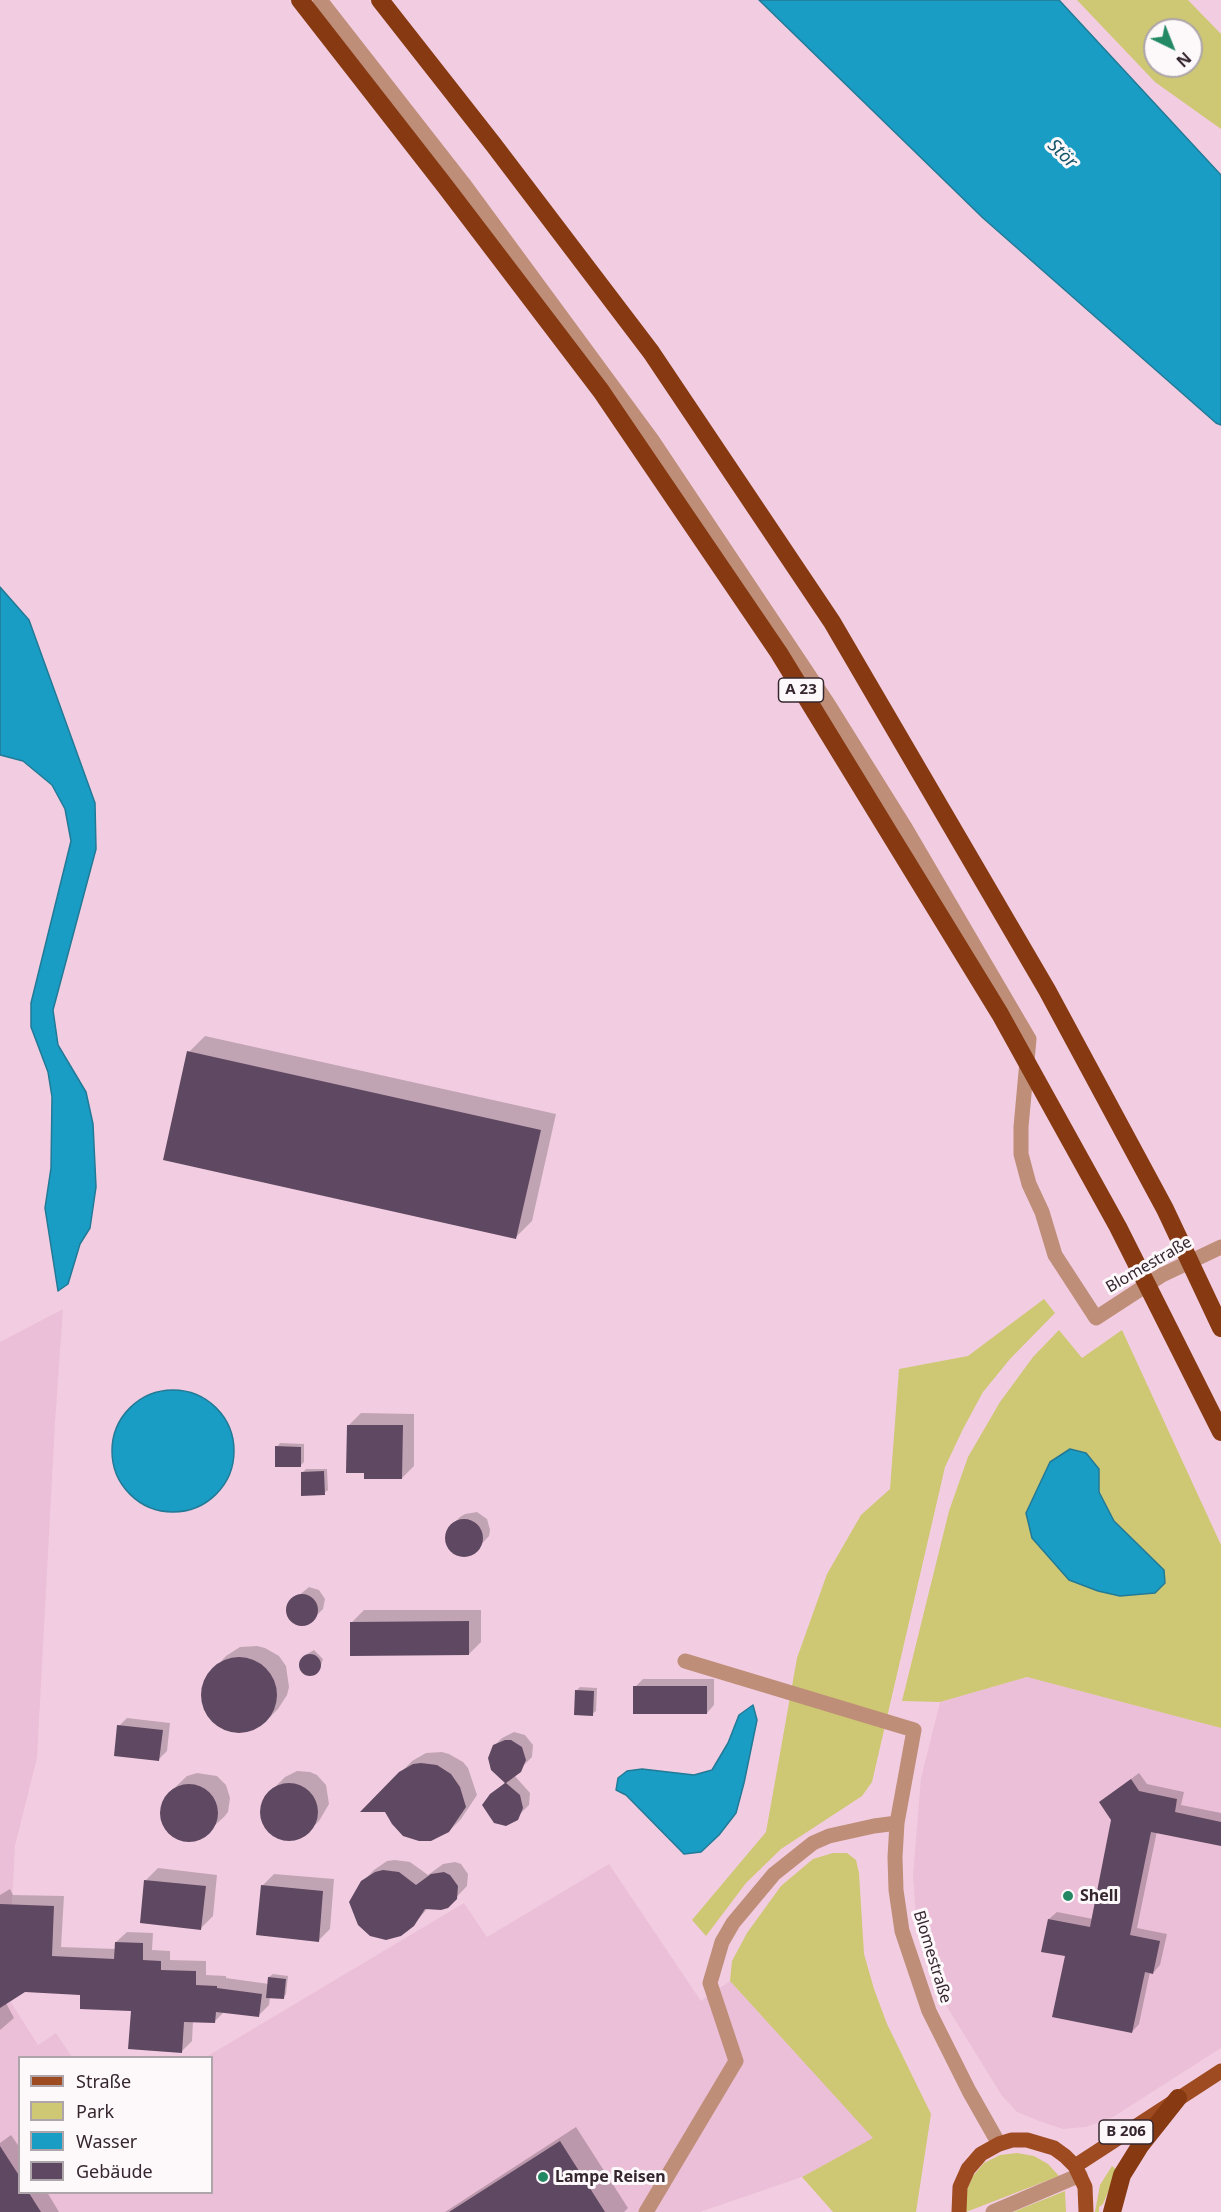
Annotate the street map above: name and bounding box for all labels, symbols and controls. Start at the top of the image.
north arrow [1143,18,1203,78]
text: N [1172,47,1196,72]
water label: Stör [1043,135,1081,173]
road number: A 23 [778,678,824,702]
street label: Blomestraße [1103,1233,1195,1297]
place label: Shell [1080,1886,1118,1906]
marker: Shell [1061,1889,1075,1903]
street label: Blomestraße [909,1908,955,2006]
legend [18,2056,213,2194]
text: Straße [76,2069,131,2093]
text: Park [76,2099,114,2123]
road number: B 206 [1099,2120,1153,2144]
text: Wasser [76,2129,137,2153]
text: Gebäude [76,2159,153,2183]
place label: Lampe Reisen [555,2167,666,2187]
marker: Lampe Reisen [536,2170,550,2184]

